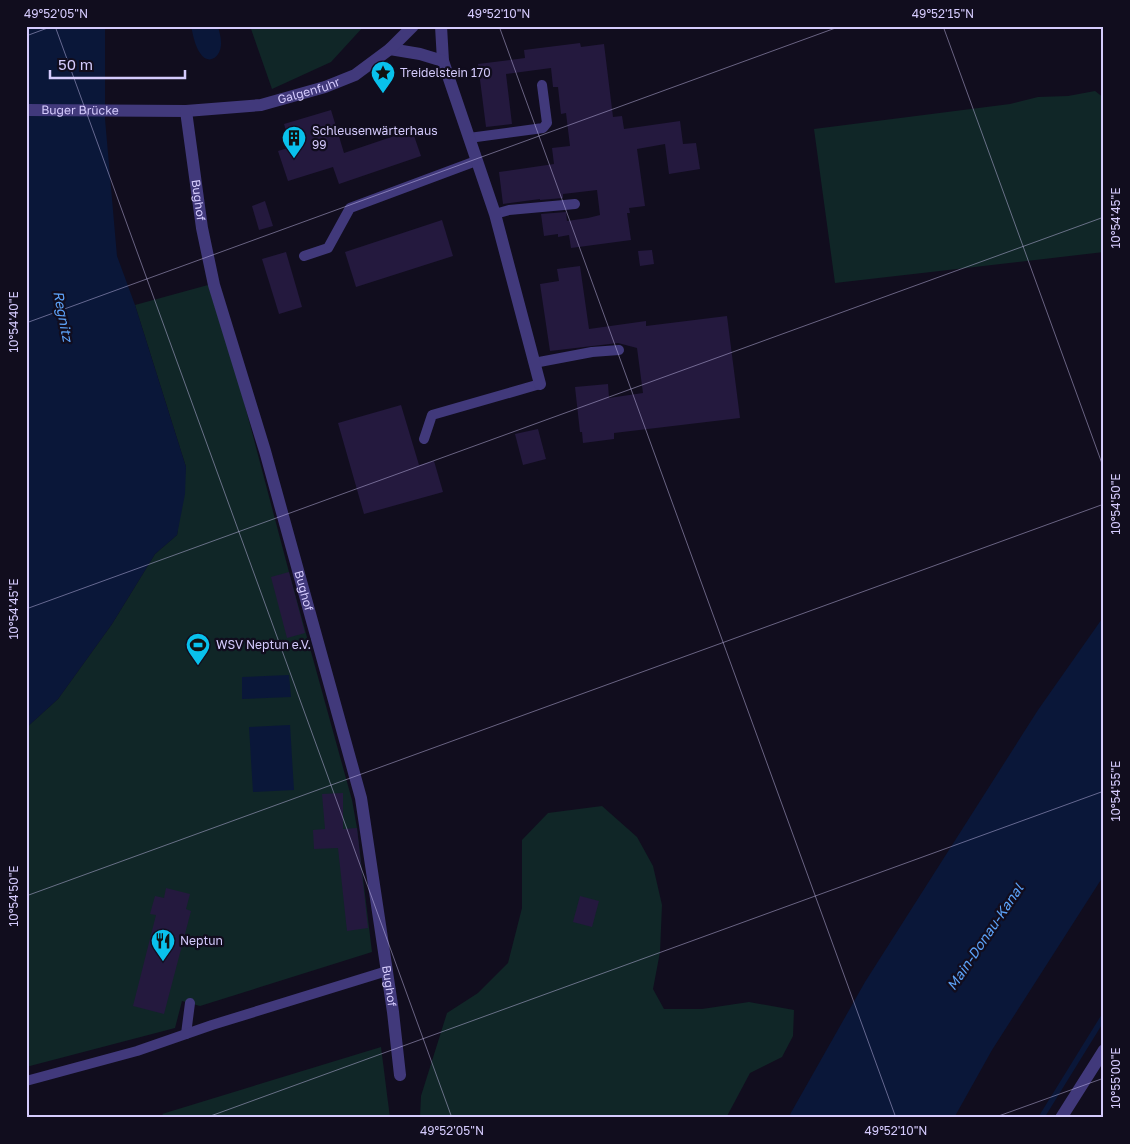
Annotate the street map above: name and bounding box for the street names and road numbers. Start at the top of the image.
street label: Galgenfuhr [276,74,342,107]
street label: Buger Brücke [41,102,119,118]
street label: Bughof [188,178,209,222]
street label: Bughof [291,569,317,613]
street label: Bughof [379,964,400,1008]

